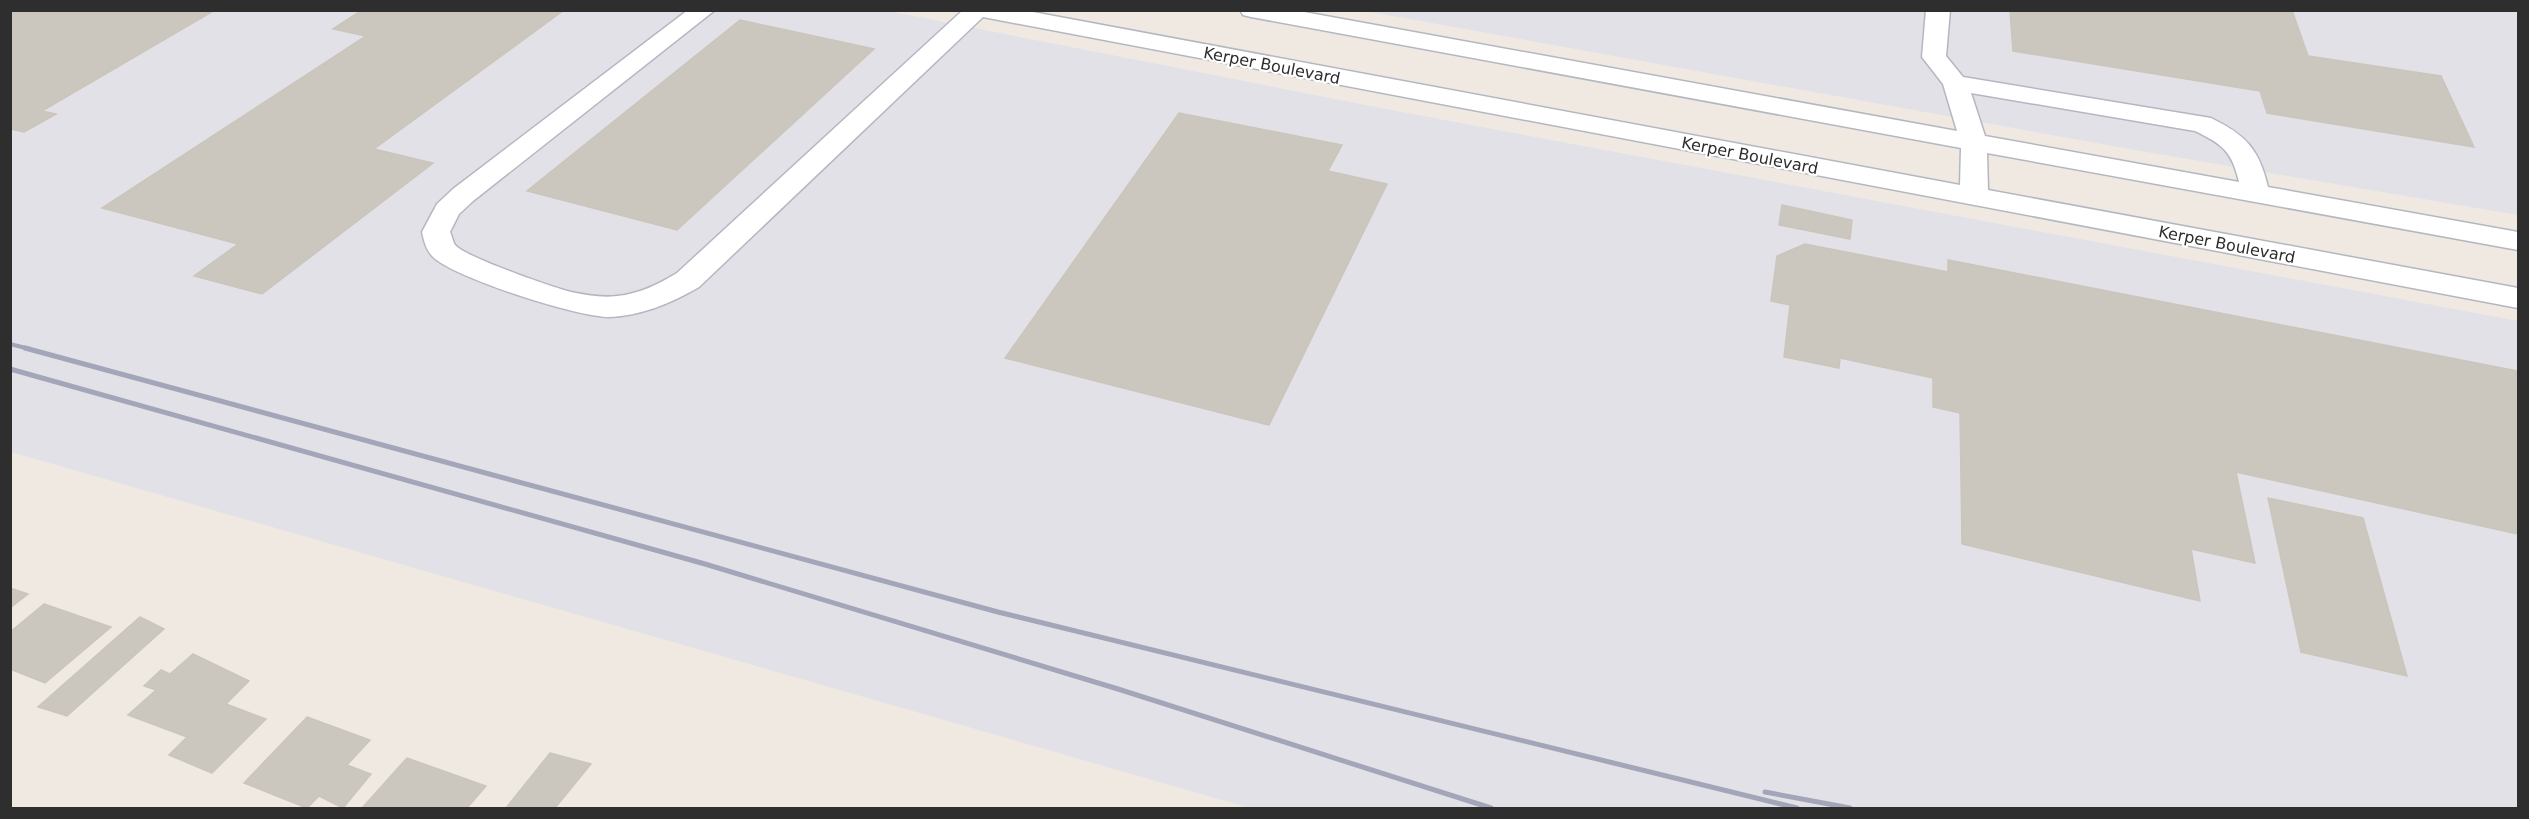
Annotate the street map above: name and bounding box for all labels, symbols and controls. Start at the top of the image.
street label: Kerper Boulevard [1202,43,1342,88]
street label: Kerper Boulevard [1680,133,1820,178]
street label: Kerper Boulevard [2157,222,2297,267]

